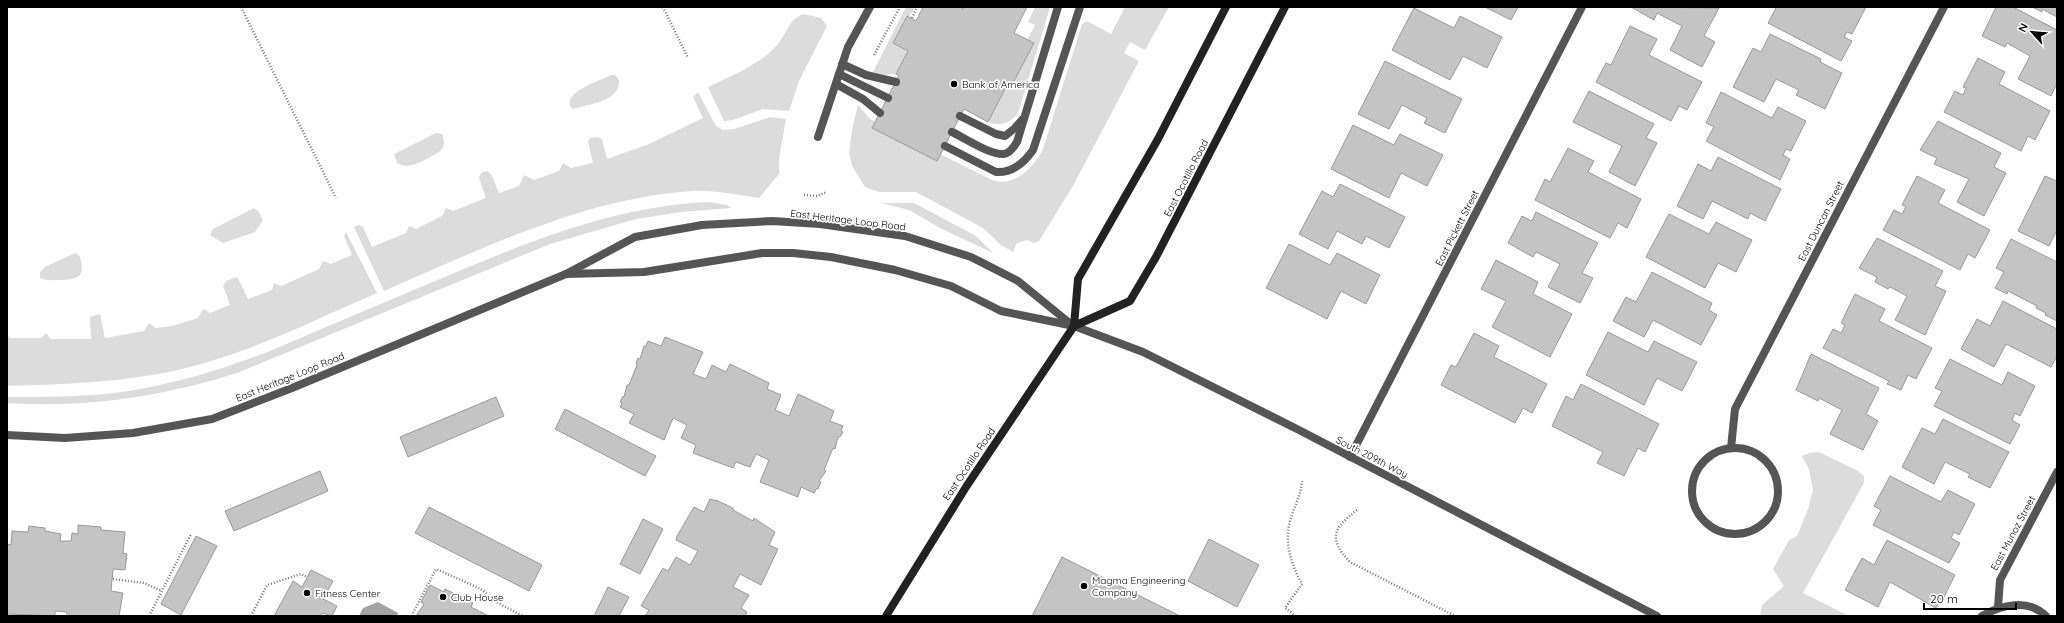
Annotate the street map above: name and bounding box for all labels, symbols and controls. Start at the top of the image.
north arrow [2012,12,2052,52]
text: N [2015,21,2031,34]
place label: Bank of America [962,78,1039,91]
marker: Bank of America [949,79,959,89]
street label: East Ocotillo Road [1161,137,1211,219]
street label: East Duncan Street [1795,178,1847,263]
street label: East Pickett Street [1432,187,1482,268]
street label: East Heritage Loop Road [790,206,906,234]
street label: East Heritage Loop Road [234,349,346,405]
street label: East Ocotillo Road [940,425,998,503]
street label: South 209th Way [1334,433,1410,481]
street label: East Munoz Street [1988,493,2039,573]
place label: Magma Engineering Company [1092,574,1185,599]
marker: Magma Engineering Company [1079,581,1089,591]
scale bar [1924,585,2016,611]
place label: Fitness Center [315,587,381,600]
marker: Fitness Center [302,588,312,598]
place label: Club House [451,591,504,604]
text: 20 m [1930,591,1958,606]
marker: Club House [438,592,448,602]

